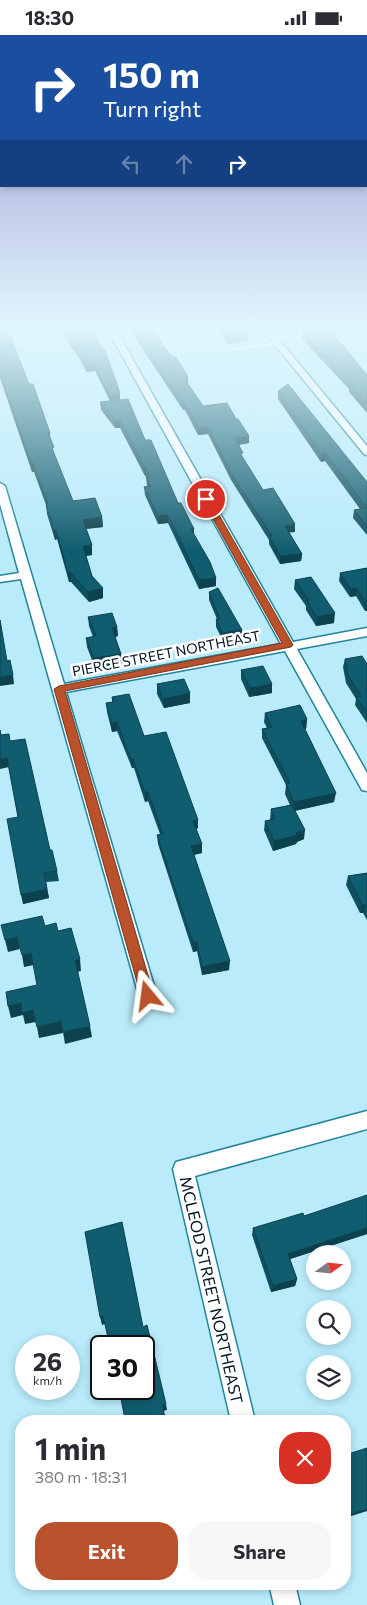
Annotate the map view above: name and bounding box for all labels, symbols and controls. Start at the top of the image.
text: 18:30 [25,6,74,29]
text: 150 m [103,52,200,95]
icon: right [20,55,85,120]
text: Turn right [103,95,201,122]
icon: left [117,150,145,178]
icon: ahead [170,150,198,178]
icon: right [223,150,251,178]
pin [185,478,227,520]
icon: arrive [192,485,220,513]
street label: PIERCE STREET NORTHEAST [71,626,261,680]
position arrow [121,969,173,1021]
street label: MCLEOD STREET NORTHEAST [177,1174,247,1406]
north arrow [306,1245,351,1290]
map controls [306,1245,351,1400]
button: search [306,1300,351,1345]
speed limit sign: 30 [90,1335,155,1400]
text: 26 [33,1346,62,1376]
button: layers [306,1355,351,1400]
text: km/h [33,1373,62,1387]
text: 1 min [35,1429,106,1466]
button: close [279,1432,331,1484]
text: 380 m · 18:31 [35,1467,128,1486]
button: Exit [35,1522,178,1580]
button: Share [188,1522,331,1580]

